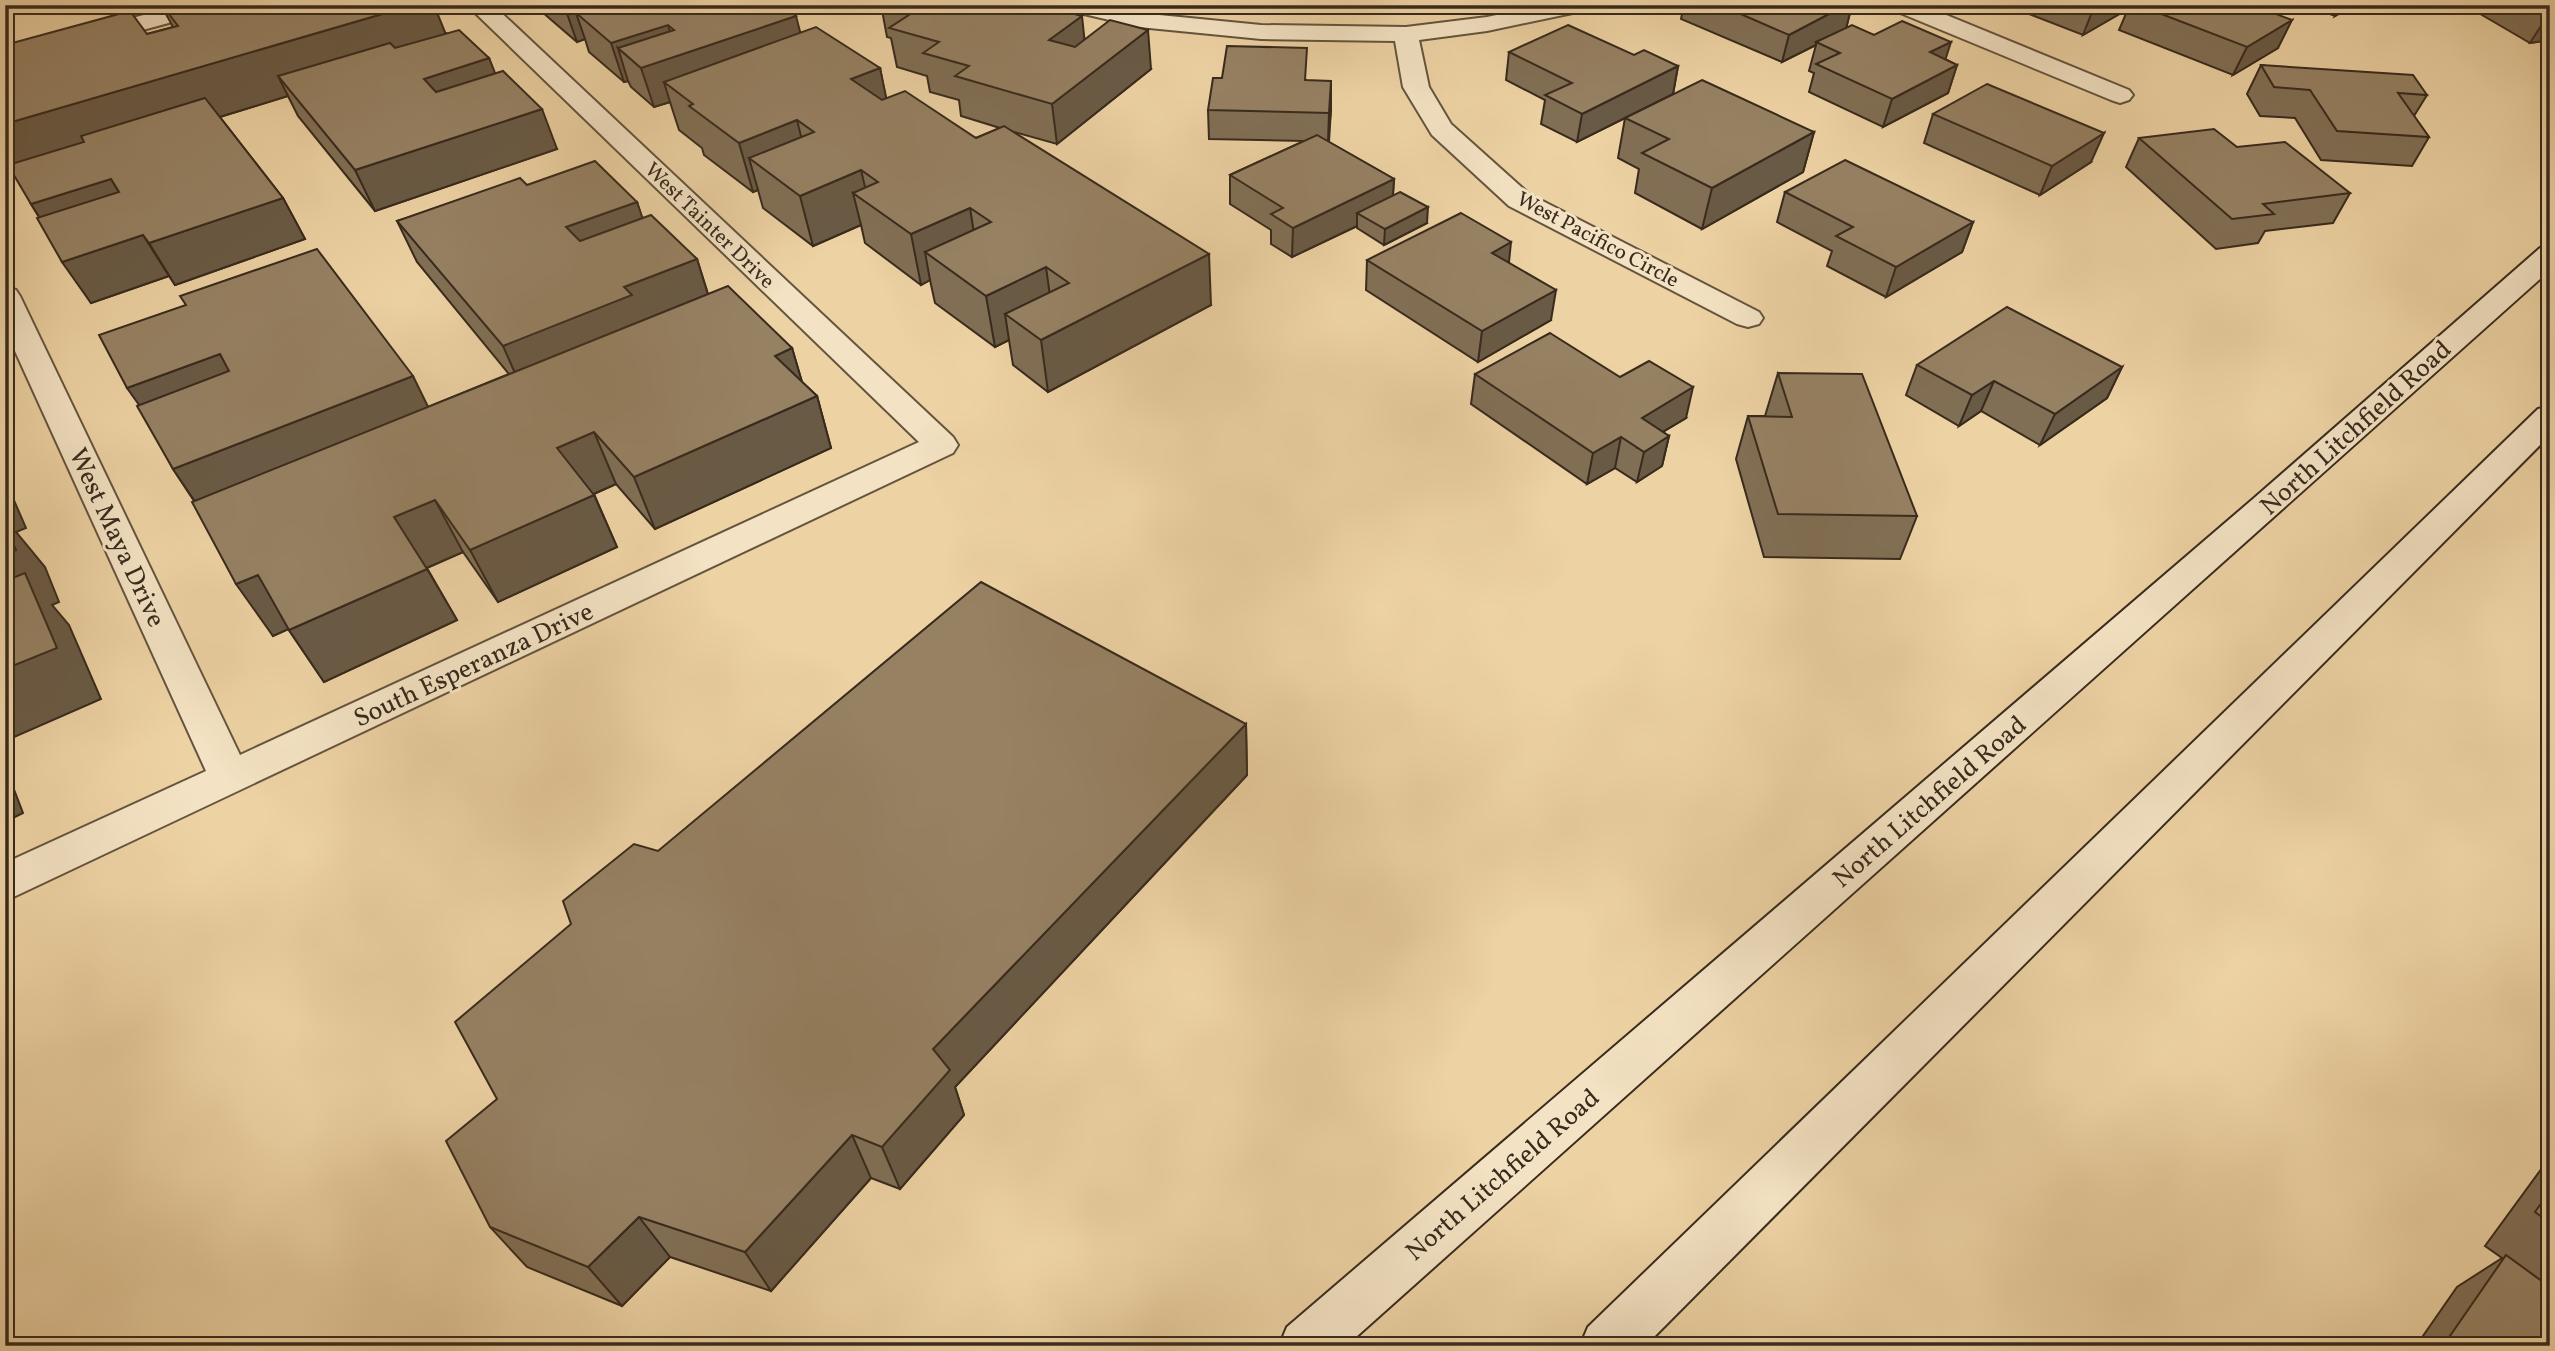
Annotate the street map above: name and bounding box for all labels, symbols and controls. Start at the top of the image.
street label: West Tainter Drive [637,156,781,296]
street label: West Pacifico Circle [1511,185,1684,295]
street label: North Litchfield Road [2253,333,2460,524]
street label: West Maya Drive [59,442,173,633]
street label: South Esperanza Drive [348,594,600,737]
street label: North Litchfield Road [1825,708,2035,897]
street label: North Litchfield Road [1398,1081,1608,1270]

